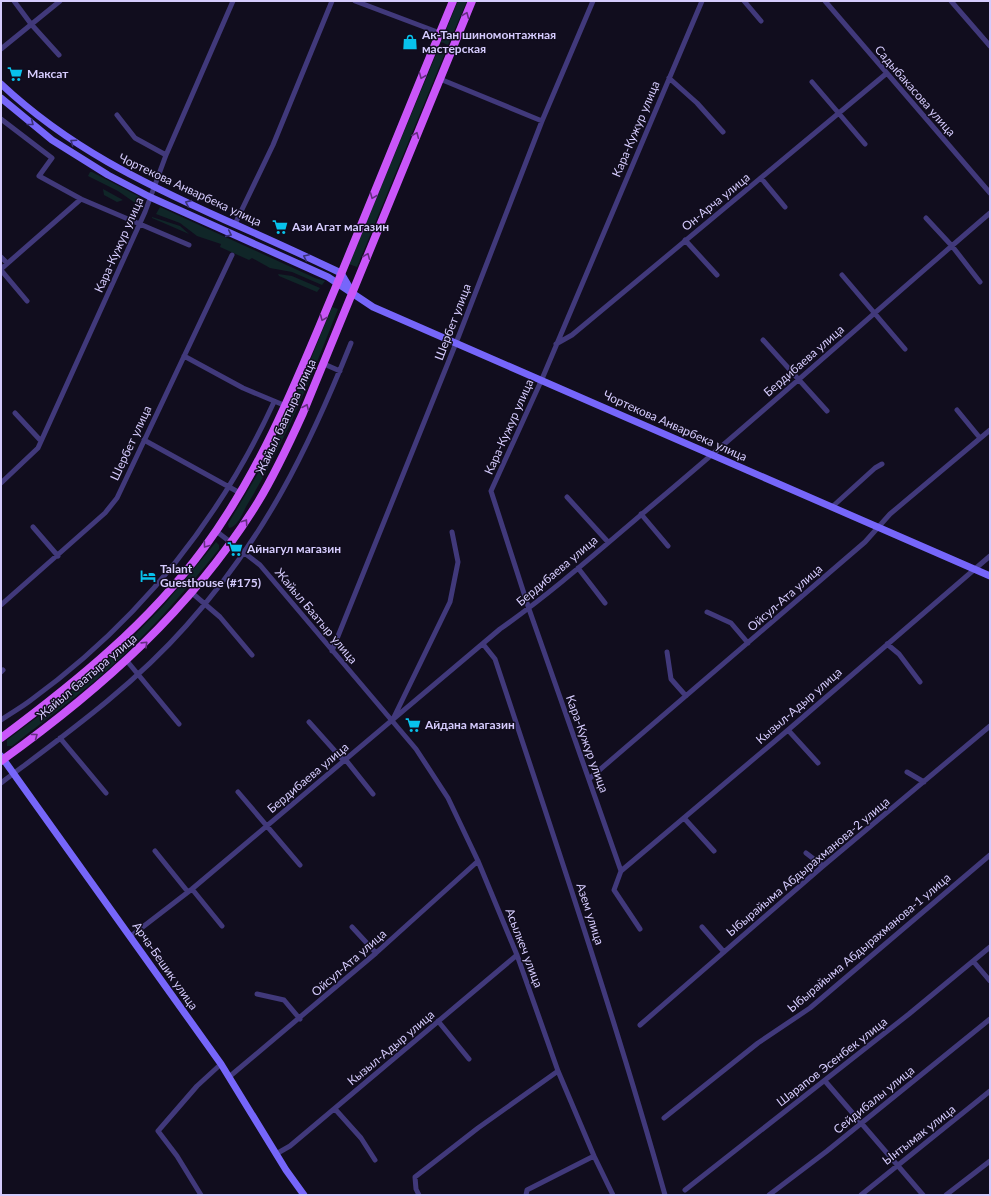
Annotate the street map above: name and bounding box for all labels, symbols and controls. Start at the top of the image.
one-way arrow [461,12,469,19]
place label: Ак-Тан шиномонтажная мастерская [421,27,556,56]
shop icon: Ак-Тан шиномонтажная мастерская [401,33,419,51]
street label: Садыбакасова улица [872,42,959,139]
supermarket icon: Максат [6,65,24,83]
place label: Максат [27,66,69,81]
one-way arrow [419,72,427,79]
street label: Кара-Кужур улица [609,78,663,179]
one-way arrow [26,118,33,125]
one-way arrow [412,132,420,139]
one-way arrow [70,139,77,147]
street label: Чортекова Анварбека улица [116,150,264,229]
street label: Он-Арча улица [679,169,753,234]
one-way arrow [370,192,378,200]
street label: Кара-Кужур улица [91,195,146,295]
one-way arrow [184,200,192,208]
supermarket icon: Ази Агат магазин [271,218,289,236]
place label: Ази Агат магазин [291,219,389,234]
one-way arrow [225,229,232,237]
one-way arrow [362,252,370,260]
one-way arrow [302,254,310,262]
street label: Шербет улица [431,281,474,362]
one-way arrow [319,315,327,322]
street label: Бердибаева улица [760,322,847,400]
street label: Жайыл баатыра улица [252,356,319,477]
street label: Кара-Кужур улица [481,377,536,477]
street label: Чортекова Анварбека улица [601,387,749,464]
street label: Шербет улица [107,403,154,483]
one-way arrow [301,404,309,412]
one-way arrow [240,519,247,526]
street label: Бердибаева улица [513,532,600,609]
supermarket icon: Айнагул магазин [226,540,244,558]
one-way arrow [204,541,211,548]
place label: Айнагул магазин [246,541,341,556]
place label: Talant Guesthouse (#175) [160,561,261,590]
street label: Ойсул-Ата улица [744,561,825,634]
street label: Жайыл Баатыр улица [272,565,361,667]
hotel icon: Talant Guesthouse (#175) [139,567,157,585]
street label: Жайыл баатыра улица [34,630,140,723]
one-way arrow [140,641,148,649]
street label: Кызыл-Адыр улица [753,664,845,747]
street label: Кара-Кужур улица [563,693,612,795]
supermarket icon: Айдана магазин [404,716,422,734]
place label: Айдана магазин [424,717,515,732]
one-way arrow [30,734,37,741]
street label: Бердибаева улица [264,739,351,816]
street label: Ыбырайыма Абдырахманова-2 улица [723,794,892,939]
street label: Ыбырайыма Абдырахманова-1 улица [784,870,953,1015]
street label: Азем улица [573,881,608,947]
street label: Асылкеч улица [502,906,546,990]
street label: Арча-Бешик улица [129,919,201,1013]
street label: Ойсул-Ата улица [308,926,389,999]
street label: Кызыл-Адыр улица [344,1007,437,1088]
street label: Шарапов Эсенбек улица [773,1014,890,1109]
street label: Сейдибалы улица [830,1062,917,1137]
street label: Ынтымак улица [879,1101,958,1168]

